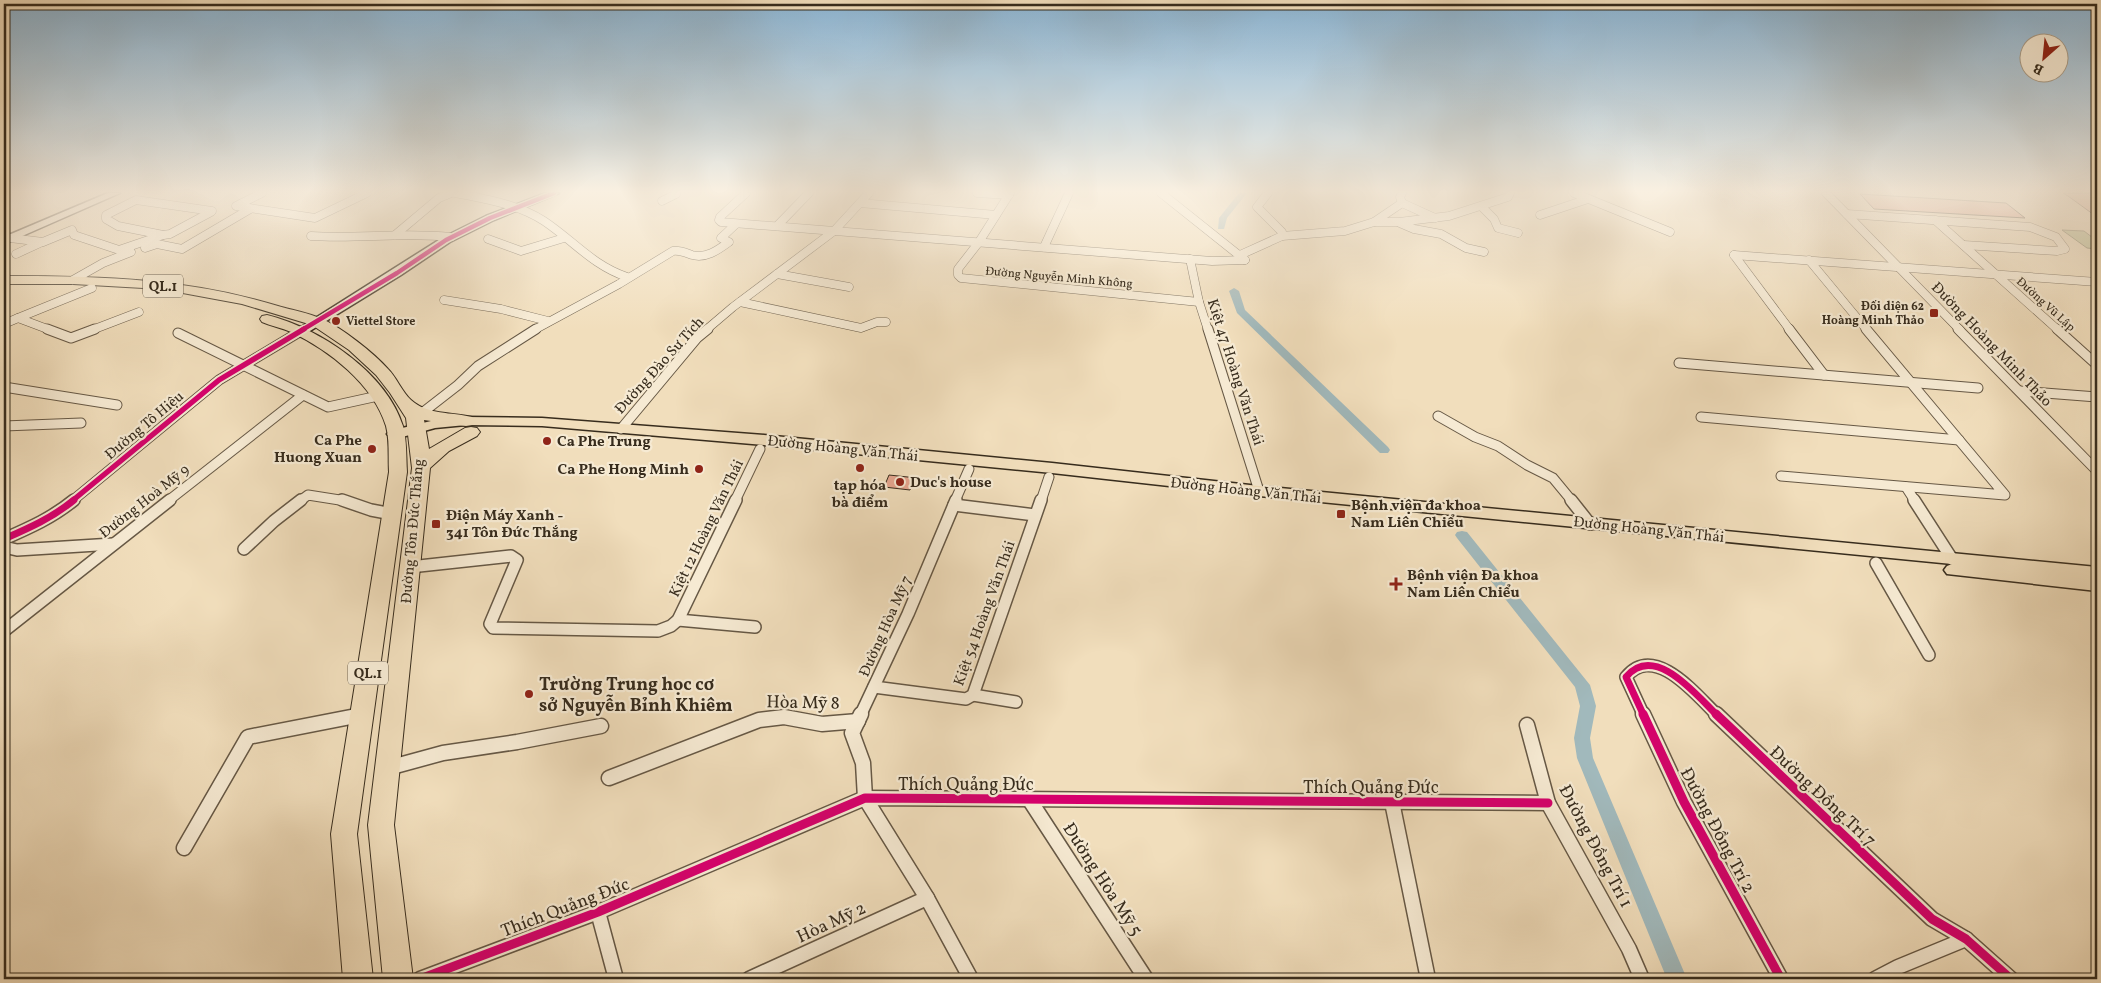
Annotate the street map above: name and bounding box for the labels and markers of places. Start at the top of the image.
place label: Đối diện 62 Hoàng Minh Thảo [1822,299,1924,329]
marker: Đối diện 62 Hoàng Minh Thảo [1928,307,1940,319]
place label: Viettel Store [346,314,415,330]
marker: Viettel Store [330,315,342,327]
place label: Ca Phe Huong Xuan [274,431,362,469]
place label: Ca Phe Trung [557,432,651,453]
marker: Ca Phe Trung [541,435,553,447]
marker: Ca Phe Huong Xuan [366,443,378,455]
place label: Ca Phe Hong Minh [558,460,689,481]
marker: tạp hóa bà điểm [854,462,866,474]
marker: Ca Phe Hong Minh [693,463,705,475]
place label: Duc's house [910,473,992,494]
place label: tạp hóa bà điểm [832,476,889,514]
marker: Duc's house [894,476,906,488]
place label: Bệnh viện đa khoa Nam Liên Chiểu [1351,496,1481,534]
place label: Điện Máy Xanh - 341 Tôn Đức Thắng [446,506,578,544]
marker: Bệnh viện đa khoa Nam Liên Chiểu [1335,508,1347,520]
marker: Điện Máy Xanh - 341 Tôn Đức Thắng [430,518,442,530]
place label: Bệnh viện Đa khoa Nam Liên Chiểu [1407,566,1539,604]
marker: Bệnh viện Đa khoa Nam Liên Chiểu [1389,577,1403,591]
place label: Trường Trung học cơ sở Nguyễn Bỉnh Khiêm [539,673,733,719]
marker: Trường Trung học cơ sở Nguyễn Bỉnh Khiêm [523,688,535,700]

